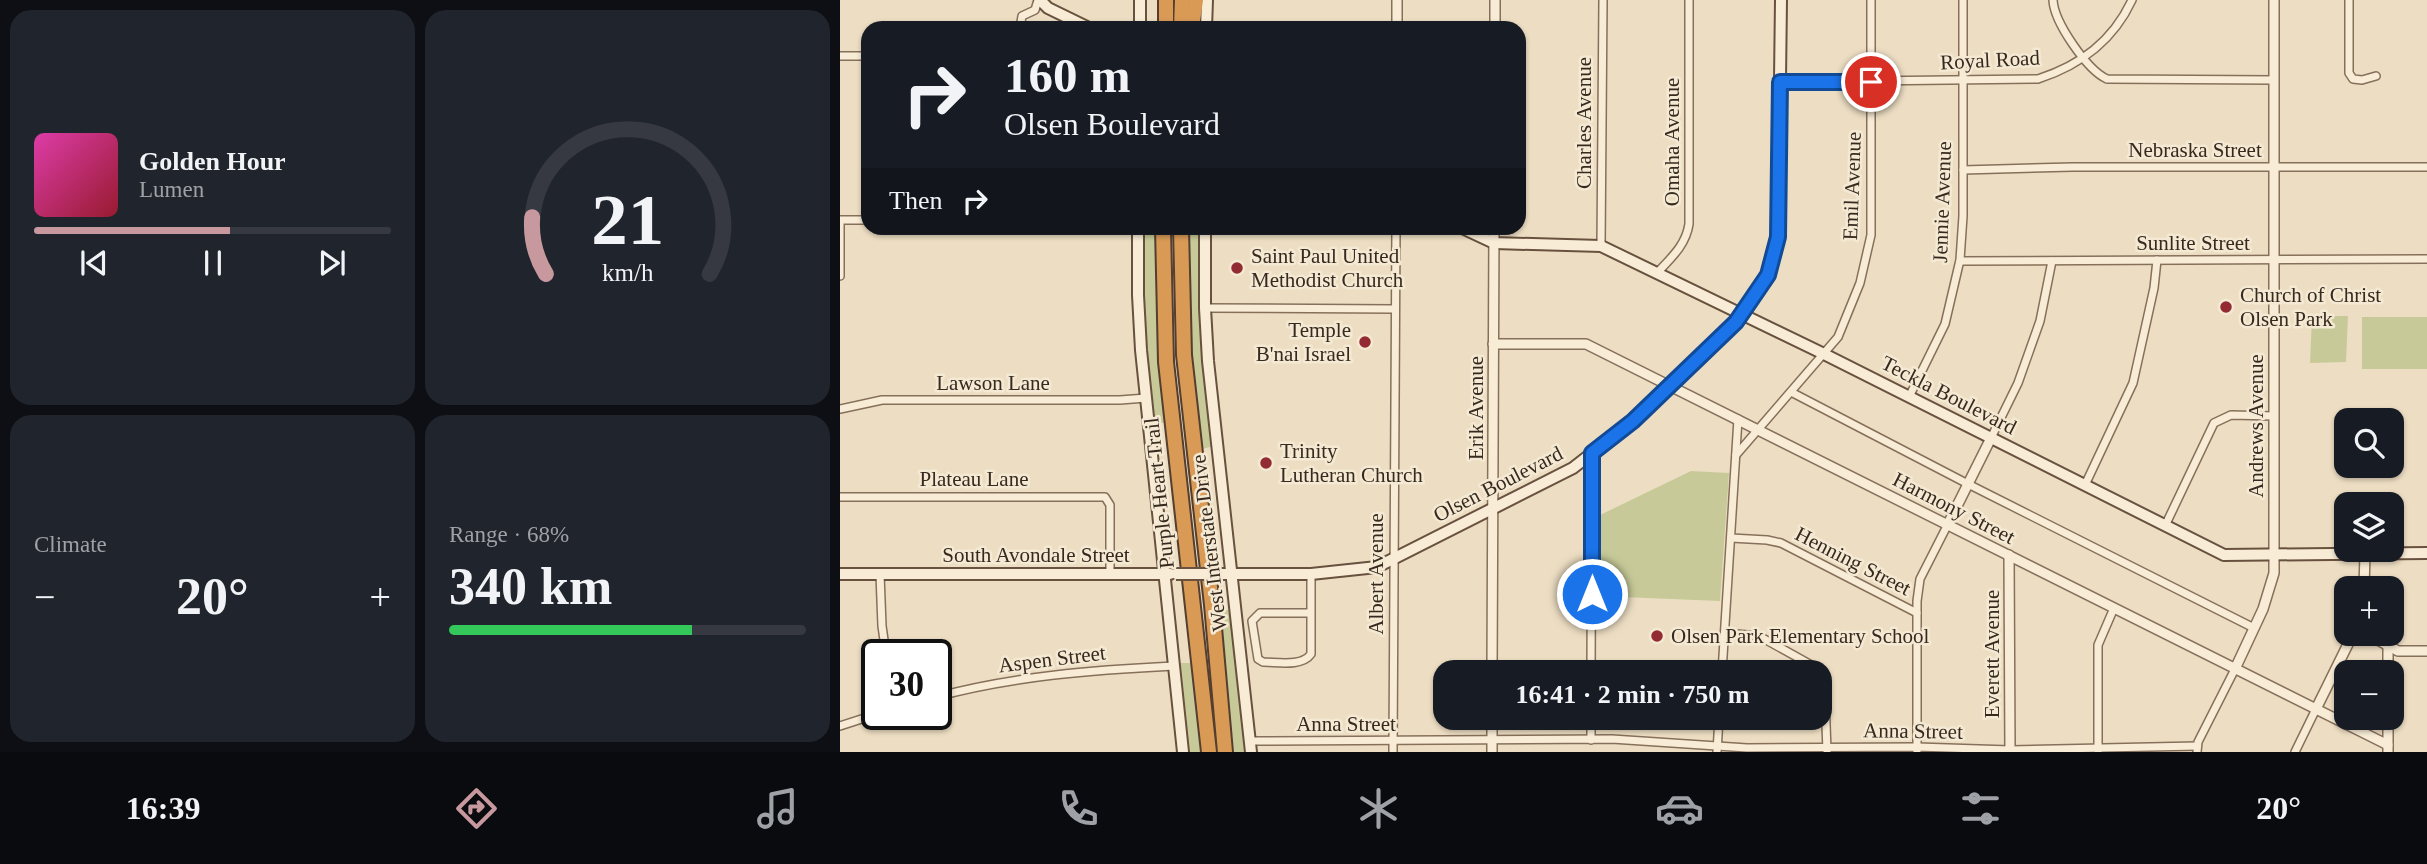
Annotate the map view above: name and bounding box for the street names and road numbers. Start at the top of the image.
street label: Royal Road [1940,45,2041,75]
street label: Charles Avenue [1572,57,1596,189]
street label: Omaha Avenue [1660,78,1684,206]
street label: Emil Avenue [1838,131,1866,241]
street label: Nebraska Street [2128,138,2262,162]
street label: Jennie Avenue [1928,141,1956,263]
street label: Sunlite Street [2136,231,2250,255]
street label: Teckla Boulevard [1877,351,2021,440]
street label: Andrews Avenue [2244,354,2268,498]
street label: Erik Avenue [1464,356,1488,460]
street label: Lawson Lane [936,371,1050,395]
street label: Purple Heart Trail [1139,416,1179,570]
street label: Olsen Boulevard [1429,441,1567,527]
street label: West Interstate Drive [1186,453,1232,633]
street label: Plateau Lane [919,467,1029,491]
street label: Harmony Street [1889,467,2019,549]
street label: Albert Avenue [1364,513,1388,635]
street label: Henning Street [1791,522,1915,600]
street label: South Avondale Street [942,543,1130,567]
street label: Everett Avenue [1980,590,2004,718]
street label: Aspen Street [997,640,1107,677]
street label: Anna Street [1296,712,1396,736]
street label: Anna Street [1863,718,1963,744]

